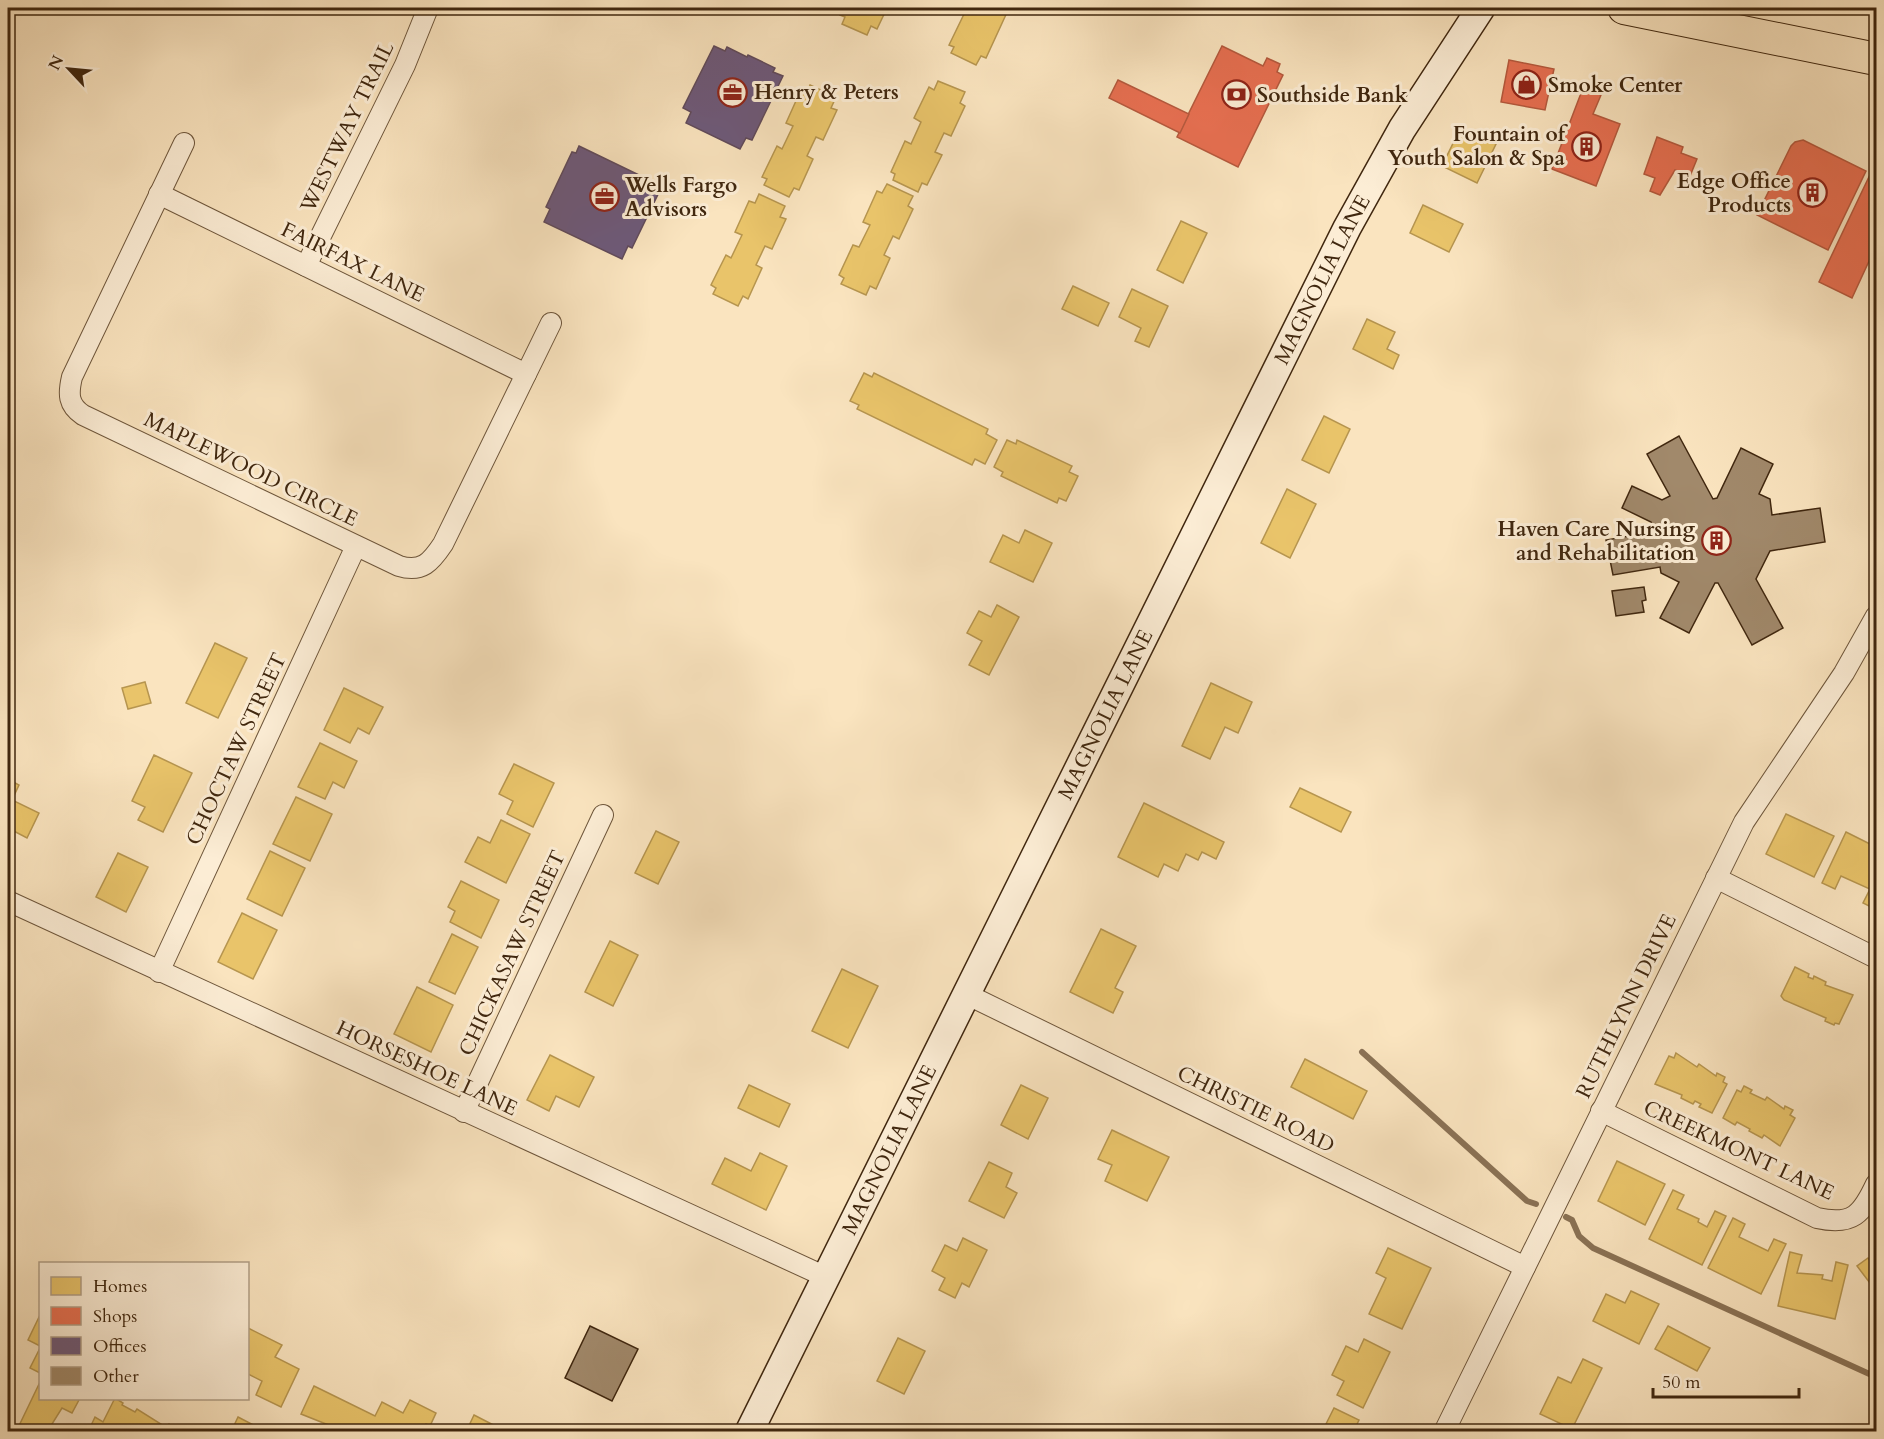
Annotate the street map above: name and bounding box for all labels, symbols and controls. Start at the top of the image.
street label: WESTWAY TRAIL [293,37,401,218]
north arrow [39,39,99,99]
text: N [43,52,69,74]
shop icon: Smoke Center [1511,69,1543,101]
place label: Smoke Center [1548,71,1683,100]
office icon: Henry & Peters [717,76,749,108]
place label: Henry & Peters [754,78,899,107]
bank icon: Southside Bank [1220,79,1252,111]
place label: Southside Bank [1257,81,1408,110]
place label: Fountain of Youth Salon & Spa [1388,120,1569,173]
building icon: Fountain of Youth Salon & Spa [1570,130,1602,162]
place label: Edge Office Products [1677,167,1791,220]
place label: Wells Fargo Advisors [624,171,737,224]
building icon: Edge Office Products [1796,177,1828,209]
office icon: Wells Fargo Advisors [588,181,620,213]
street label: MAGNOLIA LANE [1267,190,1378,370]
street label: FAIRFAX LANE [276,215,429,310]
street label: MAPLEWOOD CIRCLE [139,405,363,534]
place label: Haven Care Nursing and Rehabilitation [1498,515,1695,568]
building icon: Haven Care Nursing and Rehabilitation [1700,525,1732,557]
street label: MAGNOLIA LANE [1051,625,1160,805]
street label: CHOCTAW STREET [179,648,294,850]
street label: CHICKASAW STREET [452,846,573,1061]
street label: RUTHLYNN DRIVE [1569,909,1684,1103]
street label: HORSESHOE LANE [331,1014,522,1123]
street label: CHRISTIE ROAD [1172,1059,1339,1160]
street label: MAGNOLIA LANE [835,1060,944,1240]
street label: CREEKMONT LANE [1639,1093,1839,1207]
legend [39,1262,249,1400]
text: Homes [93,1274,147,1299]
text: Shops [93,1304,137,1329]
text: Offices [93,1334,147,1359]
scale bar [1653,1361,1798,1399]
text: Other [93,1364,139,1389]
text: 50 m [1662,1370,1701,1395]

